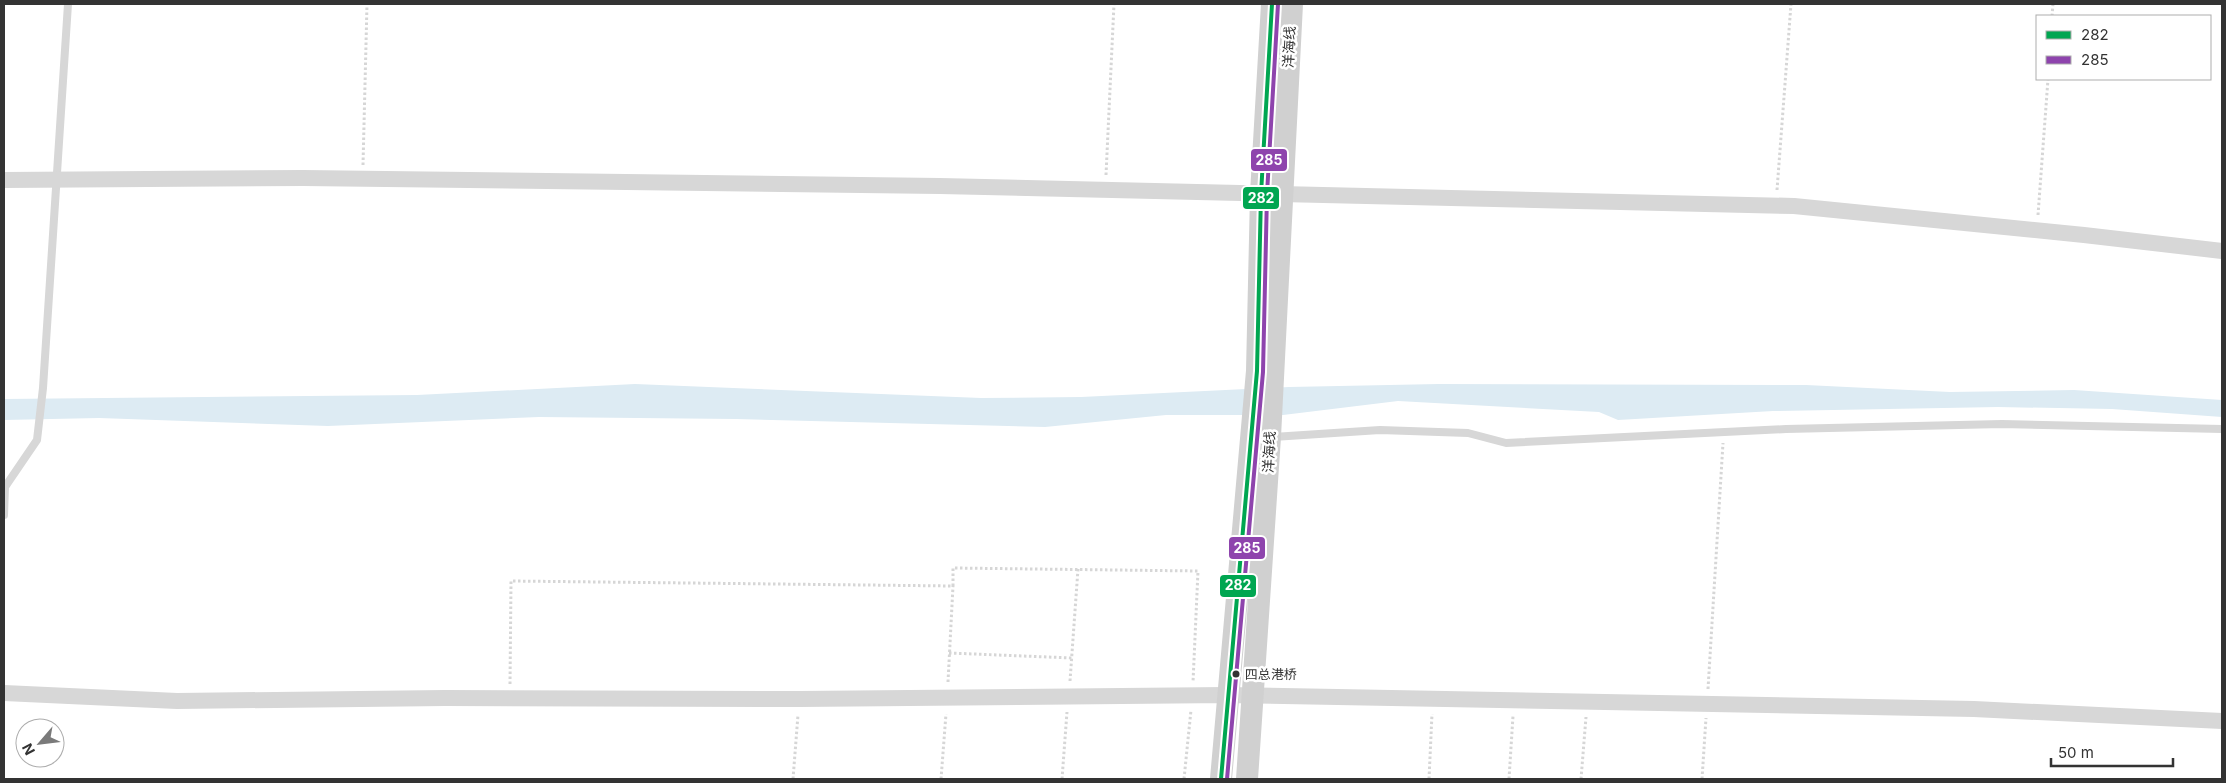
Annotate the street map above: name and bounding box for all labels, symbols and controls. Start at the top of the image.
legend [2036,15,2211,80]
text: 282 [2081,25,2109,44]
street label: 洋海线 [1279,26,1298,68]
text: 285 [2081,50,2109,69]
line badge: 285 [1250,148,1288,172]
text: 285 [1256,151,1282,168]
line badge: 282 [1242,186,1280,210]
text: 282 [1248,189,1275,206]
street label: 洋海线 [1259,431,1278,473]
line badge: 285 [1228,536,1266,560]
text: 285 [1234,539,1260,556]
line badge: 282 [1219,574,1257,598]
text: 282 [1225,576,1252,593]
place label: 四总港桥 [1245,666,1297,682]
marker: 四总港桥 [1231,669,1241,679]
north arrow [15,718,65,768]
scale bar [2051,736,2174,768]
text: N [18,741,38,758]
text: 50 m [2058,743,2094,762]

